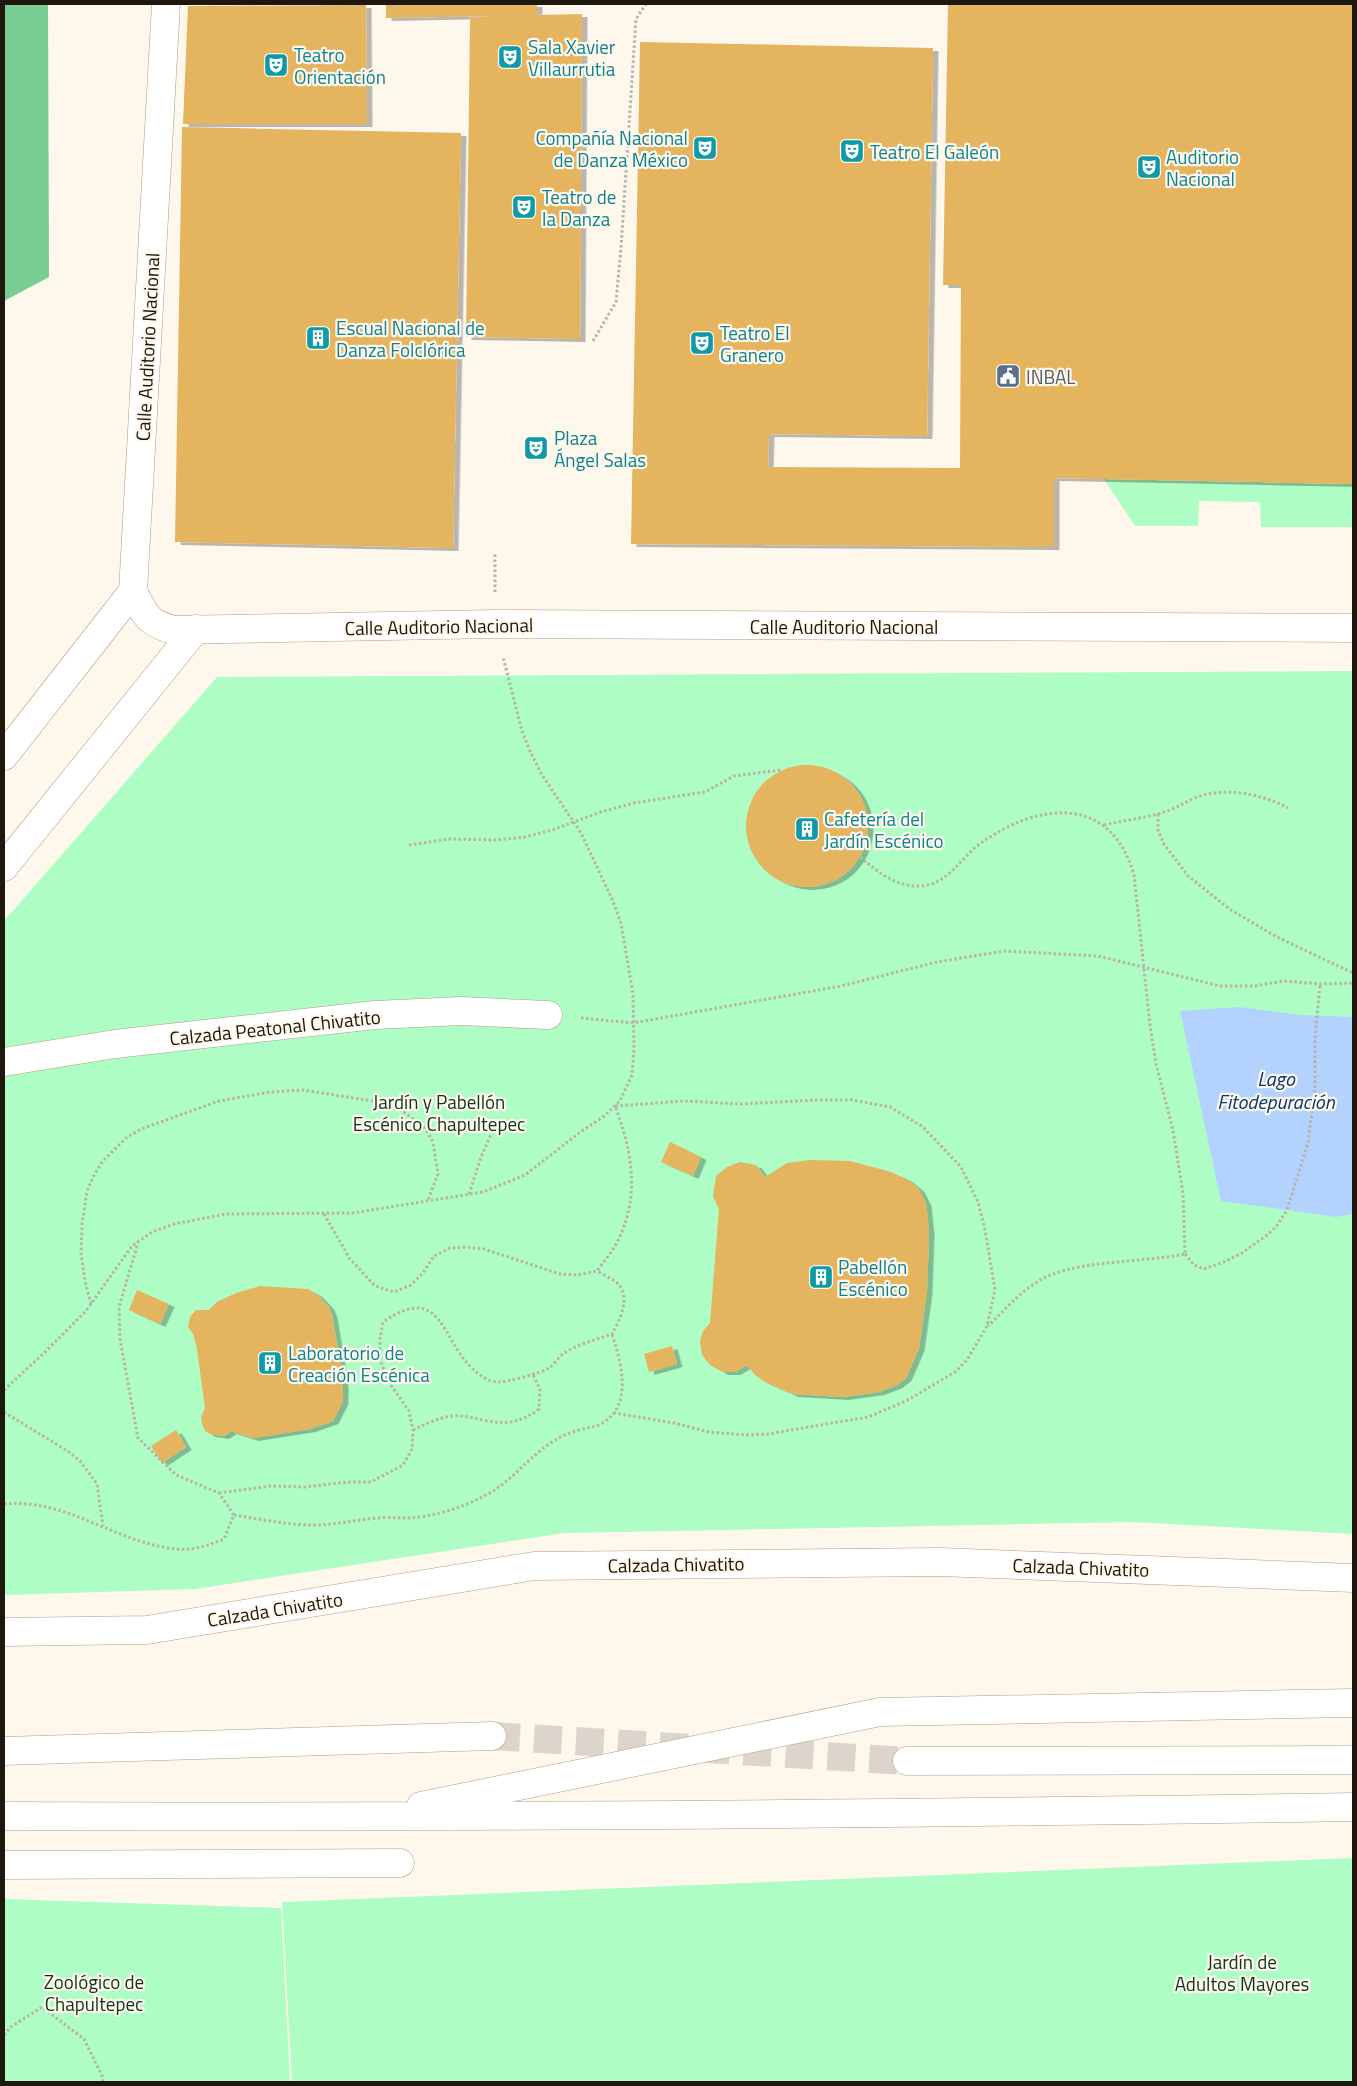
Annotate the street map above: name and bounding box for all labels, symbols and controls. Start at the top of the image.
place label: Sala Xavier Villaurrutia [528,32,616,83]
place label: Teatro Orientación [294,40,386,91]
theatre icon: Sala Xavier Villaurrutia [497,44,523,70]
theatre icon: Teatro Orientación [263,52,289,78]
place label: Compañía Nacional de Danza México [535,123,688,174]
theatre icon: Compañía Nacional de Danza México [692,135,718,161]
place label: Teatro El Galeón [870,137,999,166]
theatre icon: Teatro El Galeón [839,138,865,164]
place label: Auditorio Nacional [1166,142,1239,193]
theatre icon: Auditorio Nacional [1136,154,1162,180]
place label: Teatro de la Danza [542,182,616,233]
theatre icon: Teatro de la Danza [511,194,537,220]
street label: Calle Auditorio Nacional [128,252,166,442]
place label: Escual Nacional de Danza Folclórica [336,313,485,364]
place label: Teatro El Granero [720,318,790,369]
building icon: Escual Nacional de Danza Folclórica [305,325,331,351]
theatre icon: Teatro El Granero [689,330,715,356]
place label: INBAL [1026,362,1075,391]
public building icon: INBAL [995,363,1021,389]
place label: Plaza Ángel Salas [554,423,646,474]
theatre icon: Plaza Ángel Salas [523,435,549,461]
street label: Calle Auditorio Nacional [344,610,534,642]
street label: Calle Auditorio Nacional [750,612,938,641]
place label: Cafetería del Jardín Escénico [824,804,944,855]
building icon: Cafetería del Jardín Escénico [794,816,820,842]
street label: Calzada Peatonal Chivatito [168,1001,382,1053]
water label: Lago Fitodepuración [1217,1063,1336,1117]
park label: Jardín y Pabellón Escénico Chapultepec [353,1087,525,1138]
place label: Pabellón Escénico [838,1252,908,1303]
building icon: Pabellón Escénico [808,1264,834,1290]
place label: Laboratorio de Creación Escénica [288,1338,430,1389]
building icon: Laboratorio de Creación Escénica [257,1350,283,1376]
street label: Calzada Chivatito [607,1548,745,1580]
street label: Calzada Chivatito [1012,1550,1150,1584]
street label: Calzada Chivatito [205,1584,345,1634]
park label: Jardín de Adultos Mayores [1175,1947,1310,1998]
park label: Zoológico de Chapultepec [44,1967,144,2018]

